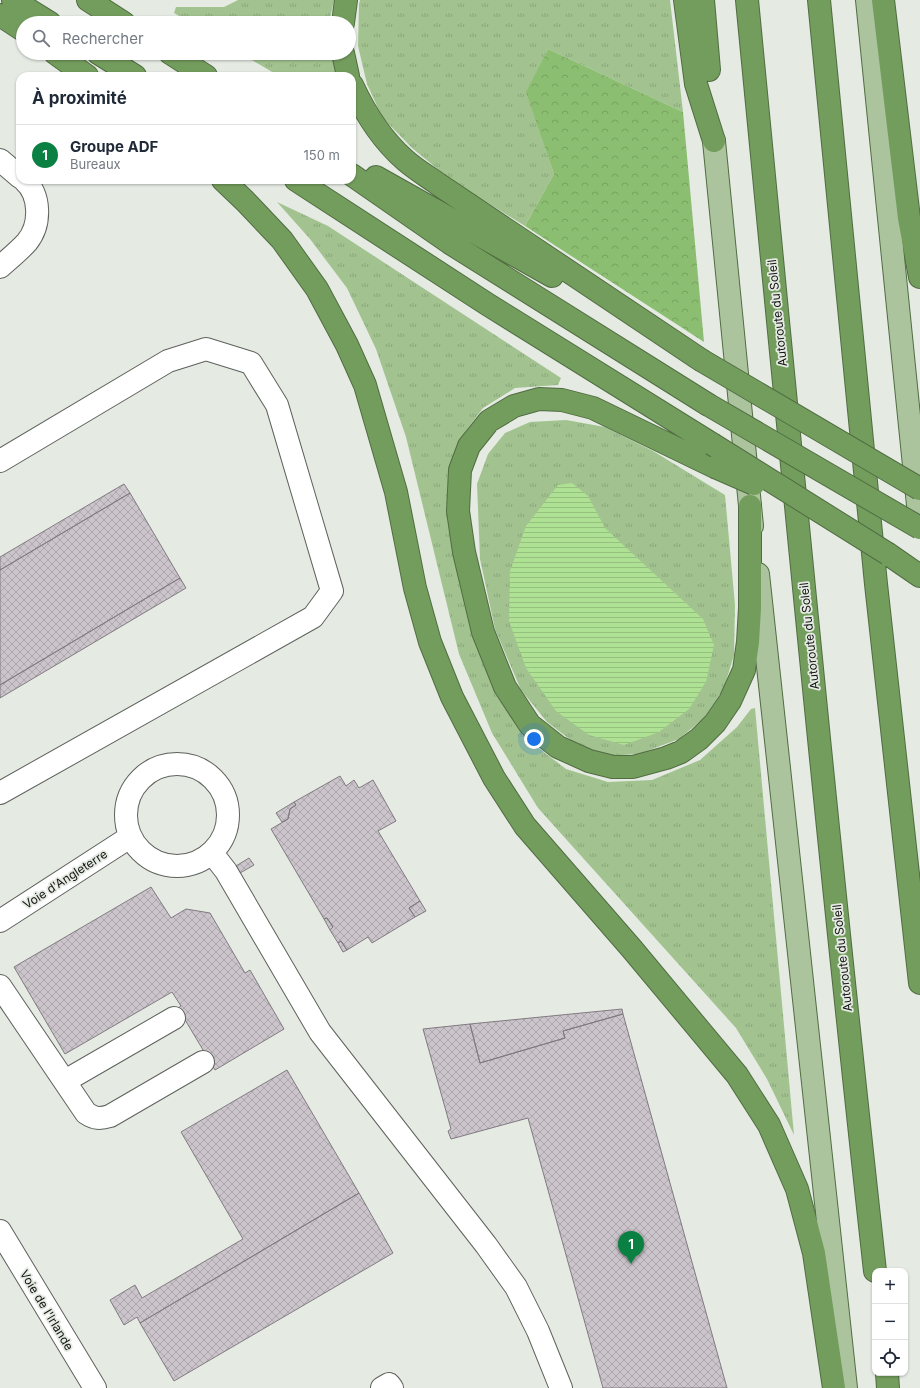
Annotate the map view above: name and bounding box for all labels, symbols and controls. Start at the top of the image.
search box [16,16,356,60]
icon: search [30,27,52,49]
text: Rechercher [62,29,144,48]
text: À proximité [32,88,127,108]
text: Groupe ADF [70,137,158,156]
text: 1 [42,147,48,163]
text: 150 m [304,147,340,163]
text: Bureaux [70,156,121,172]
street label: Autoroute du Soleil [764,259,790,367]
street label: Autoroute du Soleil [796,582,822,690]
your location [524,729,544,749]
street label: Voie d'Angleterre [20,846,110,912]
street label: Autoroute du Soleil [829,904,855,1012]
pin: 1 [618,1231,644,1264]
street label: Voie de l'Irlande [17,1267,77,1353]
map controls [872,1268,908,1376]
button: + [872,1268,908,1304]
button: − [872,1304,908,1340]
button: locate [872,1340,908,1376]

